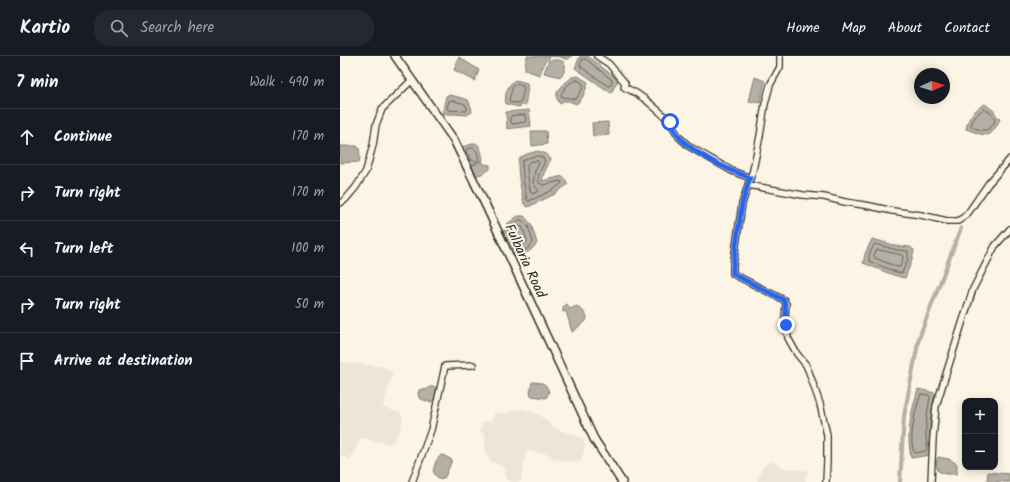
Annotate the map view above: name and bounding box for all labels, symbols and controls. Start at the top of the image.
search box [94,10,374,46]
text: Kartio [20,13,70,43]
text: Search here [140,16,214,40]
icon: search [108,17,130,39]
text: Home [786,17,820,39]
text: Map [842,17,866,39]
text: About [888,17,922,39]
text: Contact [944,17,990,39]
north arrow [914,68,950,104]
text: 7 min [16,69,58,96]
text: Walk · 490 m [249,72,324,93]
route start [661,113,679,131]
text: Continue [54,125,112,149]
icon: ahead [16,126,38,148]
text: 170 m [292,126,324,147]
text: Turn right [54,181,121,205]
icon: right [16,182,38,204]
text: 170 m [292,182,324,203]
street label: Fulbaria Road [498,220,552,303]
text: Turn left [54,237,114,261]
icon: left [16,238,38,260]
text: 100 m [291,238,324,259]
text: Turn right [54,293,121,317]
icon: right [16,294,38,316]
text: 50 m [295,294,324,315]
route end [777,316,795,334]
text: Arrive at destination [54,349,193,373]
icon: arrive [16,350,38,372]
map controls [962,398,998,470]
button: + [962,398,998,434]
button: − [962,434,998,470]

